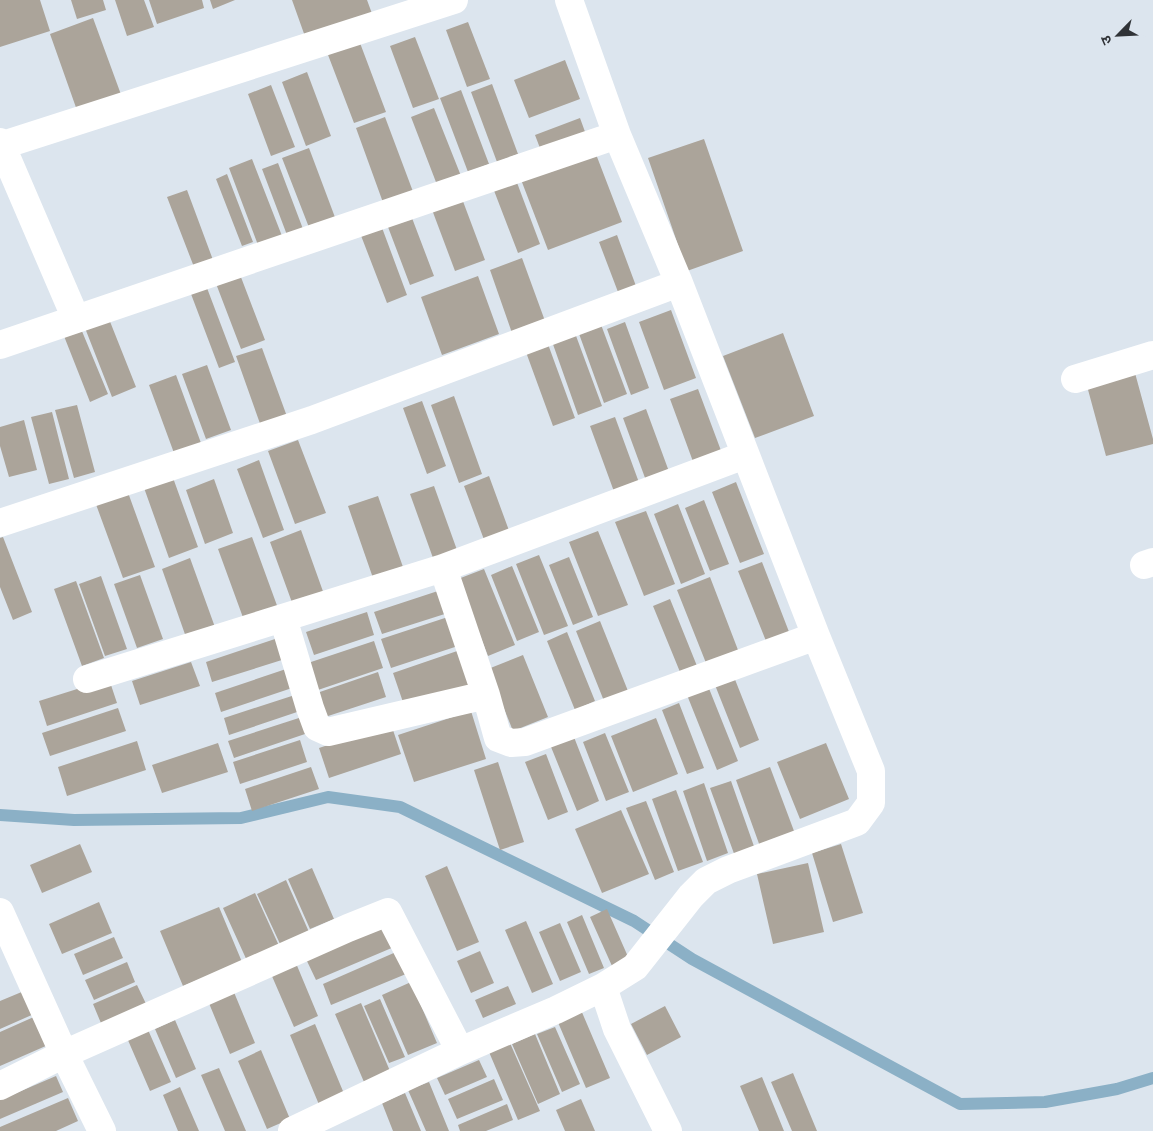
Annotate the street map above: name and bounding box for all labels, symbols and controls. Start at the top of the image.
north arrow [1093,10,1143,60]
text: उ [1096,32,1116,48]

